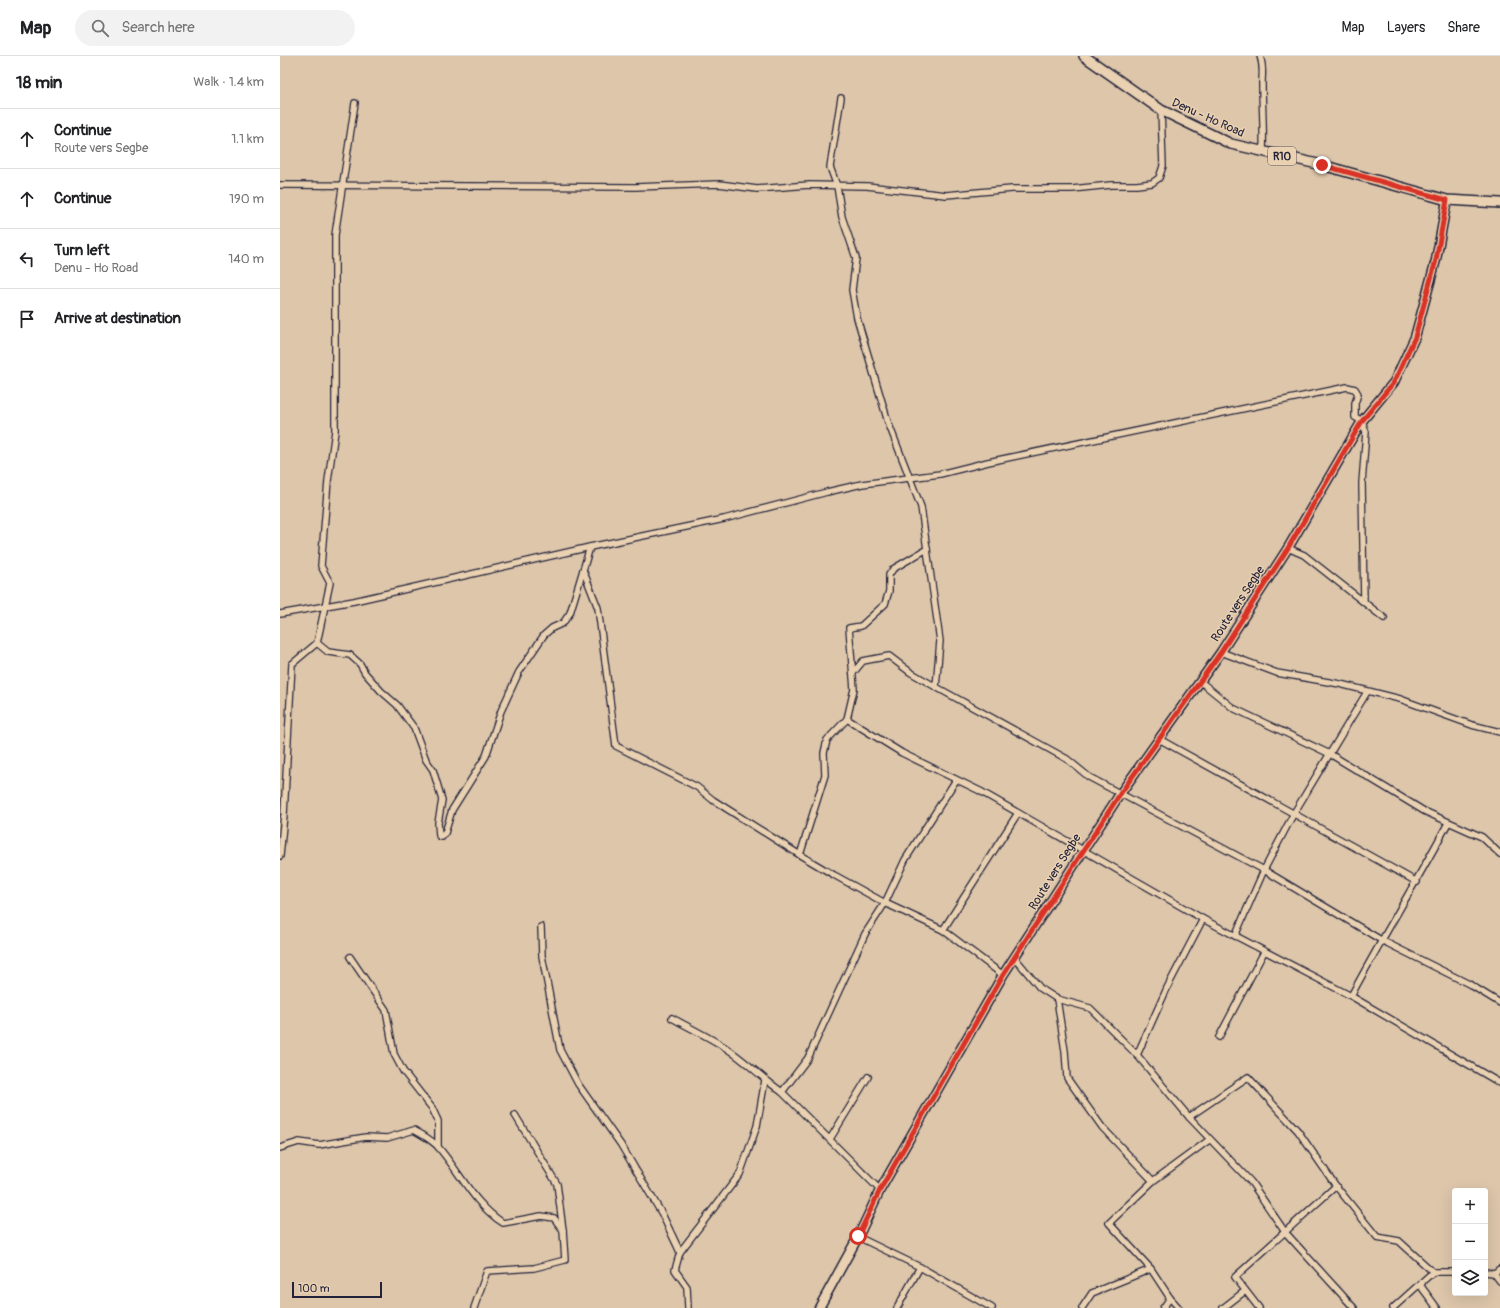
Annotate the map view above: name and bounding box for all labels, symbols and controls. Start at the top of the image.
search box [75,10,355,46]
text: Map [20,16,51,40]
icon: search [89,17,111,39]
text: Search here [121,18,195,37]
text: Map [1342,19,1365,36]
text: Layers [1387,19,1425,36]
text: Share [1447,19,1480,36]
text: 18 min [16,72,62,93]
text: Walk · 1.4 km [193,74,264,90]
street label: Denu - Ho Road [1169,95,1247,141]
text: Continue [54,121,112,140]
icon: ahead [16,128,38,150]
text: 1.1 km [231,131,264,147]
text: Route vers Segbe [54,140,148,156]
road number: R10 [1268,147,1296,165]
route end [1313,156,1331,174]
icon: ahead [16,188,38,210]
text: Continue [54,189,112,208]
text: 190 m [229,191,264,207]
text: Turn left [54,241,110,260]
icon: left [16,248,38,270]
text: 140 m [228,251,264,267]
text: Denu - Ho Road [54,260,138,276]
icon: arrive [16,308,38,330]
text: Arrive at destination [54,309,181,328]
street label: Route vers Segbe [1208,563,1268,645]
street label: Route vers Segbe [1026,831,1084,913]
map controls [1452,1188,1488,1296]
button: + [1452,1188,1488,1224]
button: − [1452,1224,1488,1260]
route start [849,1227,867,1245]
button: layers [1452,1260,1488,1296]
scale bar [292,1280,382,1299]
text: 100 m [298,1282,329,1295]

